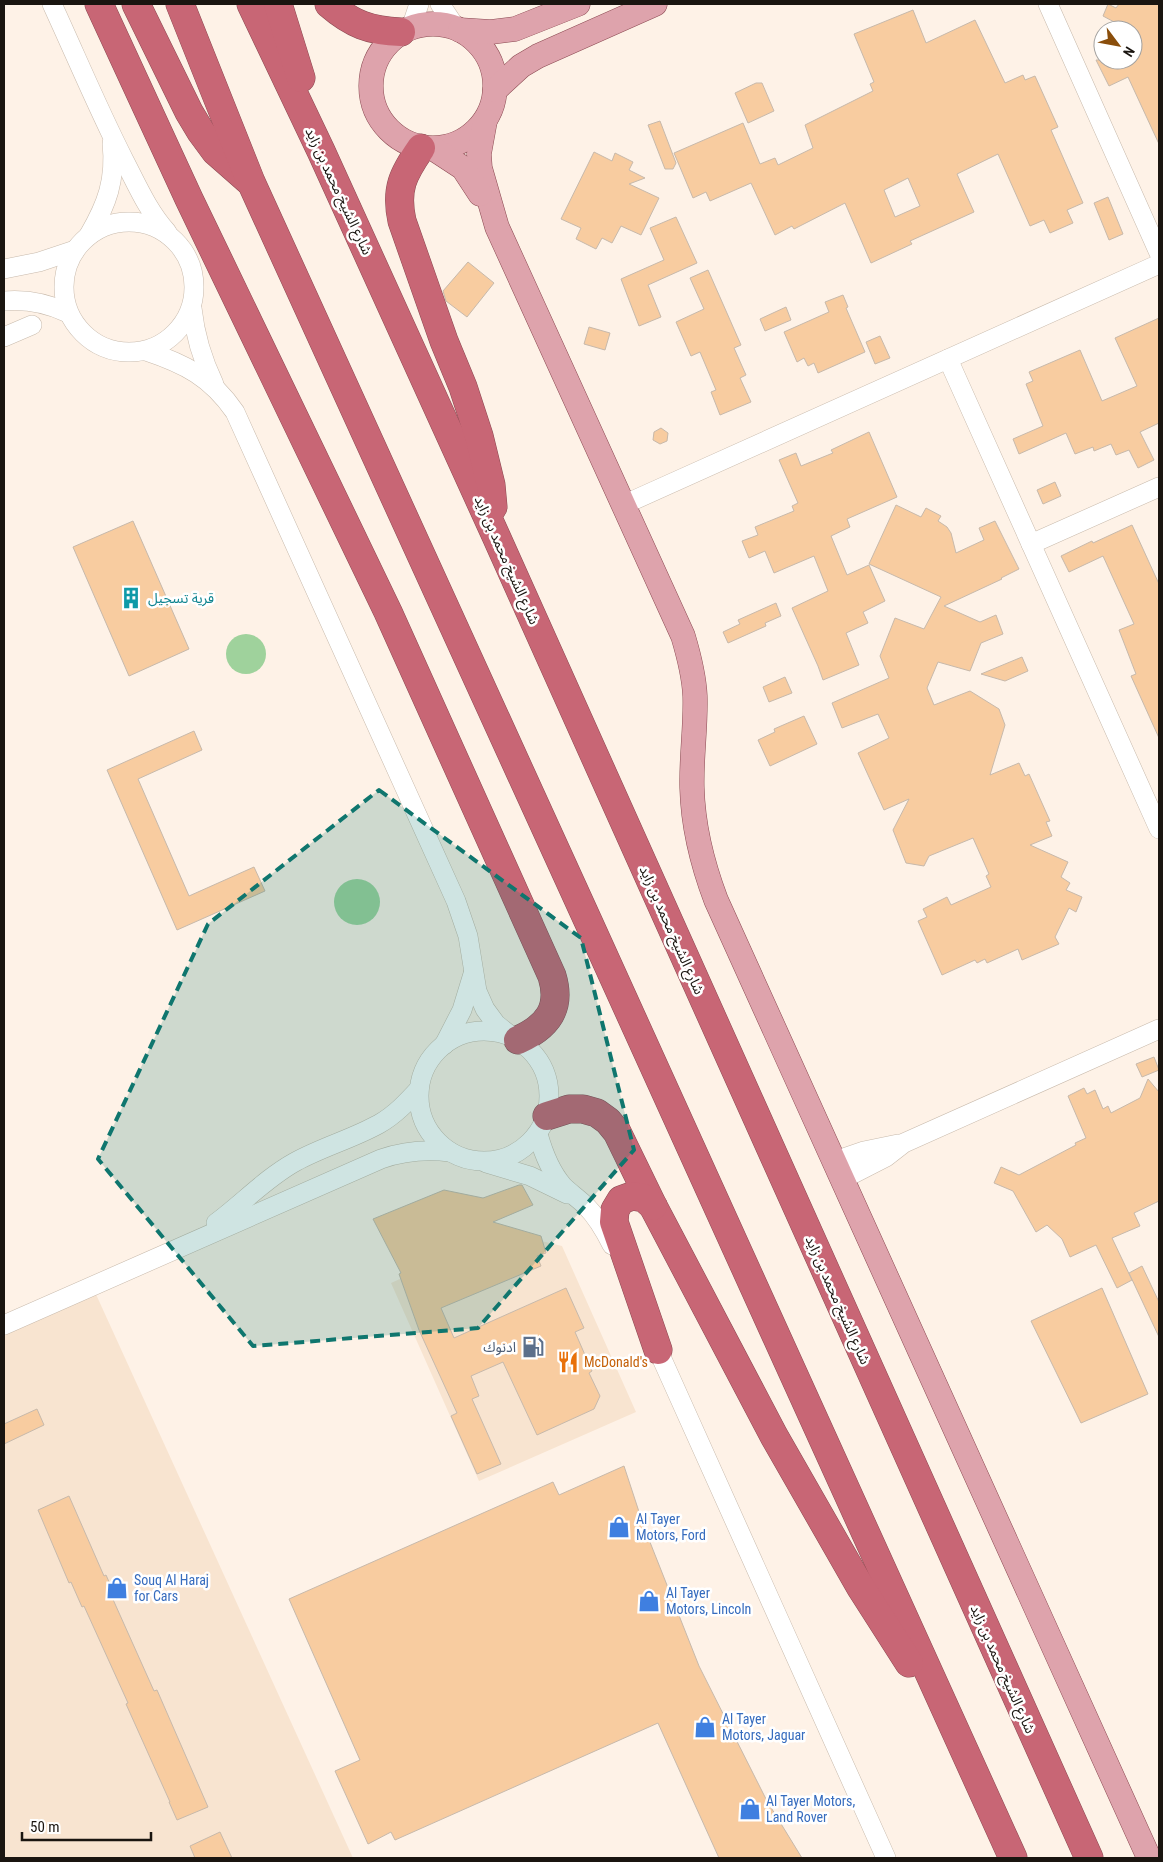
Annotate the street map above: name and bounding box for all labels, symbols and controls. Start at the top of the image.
north arrow [1093,20,1143,70]
text: N [1120,44,1138,60]
street label: شارع الشيخ محمد بن زايد [300,125,376,259]
street label: شارع الشيخ محمد بن زايد [469,493,543,628]
building icon: قرية تسجيل [118,585,144,611]
place label: قرية تسجيل [148,590,214,607]
street label: شارع الشيخ محمد بن زايد [634,863,708,998]
street label: شارع الشيخ محمد بن زايد [800,1233,874,1368]
fuel station icon: ادنوك [520,1334,546,1360]
place label: ادنوك [483,1339,516,1356]
restaurant icon: McDonald's [555,1349,581,1375]
place label: McDonald's [584,1354,648,1370]
place label: Al Tayer Motors, Ford [636,1511,706,1543]
shop icon: Al Tayer Motors, Ford [606,1514,632,1540]
place label: Souq Al Haraj for Cars [134,1572,209,1604]
shop icon: Souq Al Haraj for Cars [104,1575,130,1601]
place label: Al Tayer Motors, Lincoln [666,1585,751,1617]
shop icon: Al Tayer Motors, Lincoln [636,1588,662,1614]
street label: شارع الشيخ محمد بن زايد [965,1602,1039,1737]
place label: Al Tayer Motors, Jaguar [722,1711,805,1743]
shop icon: Al Tayer Motors, Jaguar [692,1714,718,1740]
place label: Al Tayer Motors, Land Rover [766,1793,855,1825]
shop icon: Al Tayer Motors, Land Rover [737,1796,763,1822]
scale bar [22,1810,151,1842]
text: 50 m [30,1818,60,1836]

